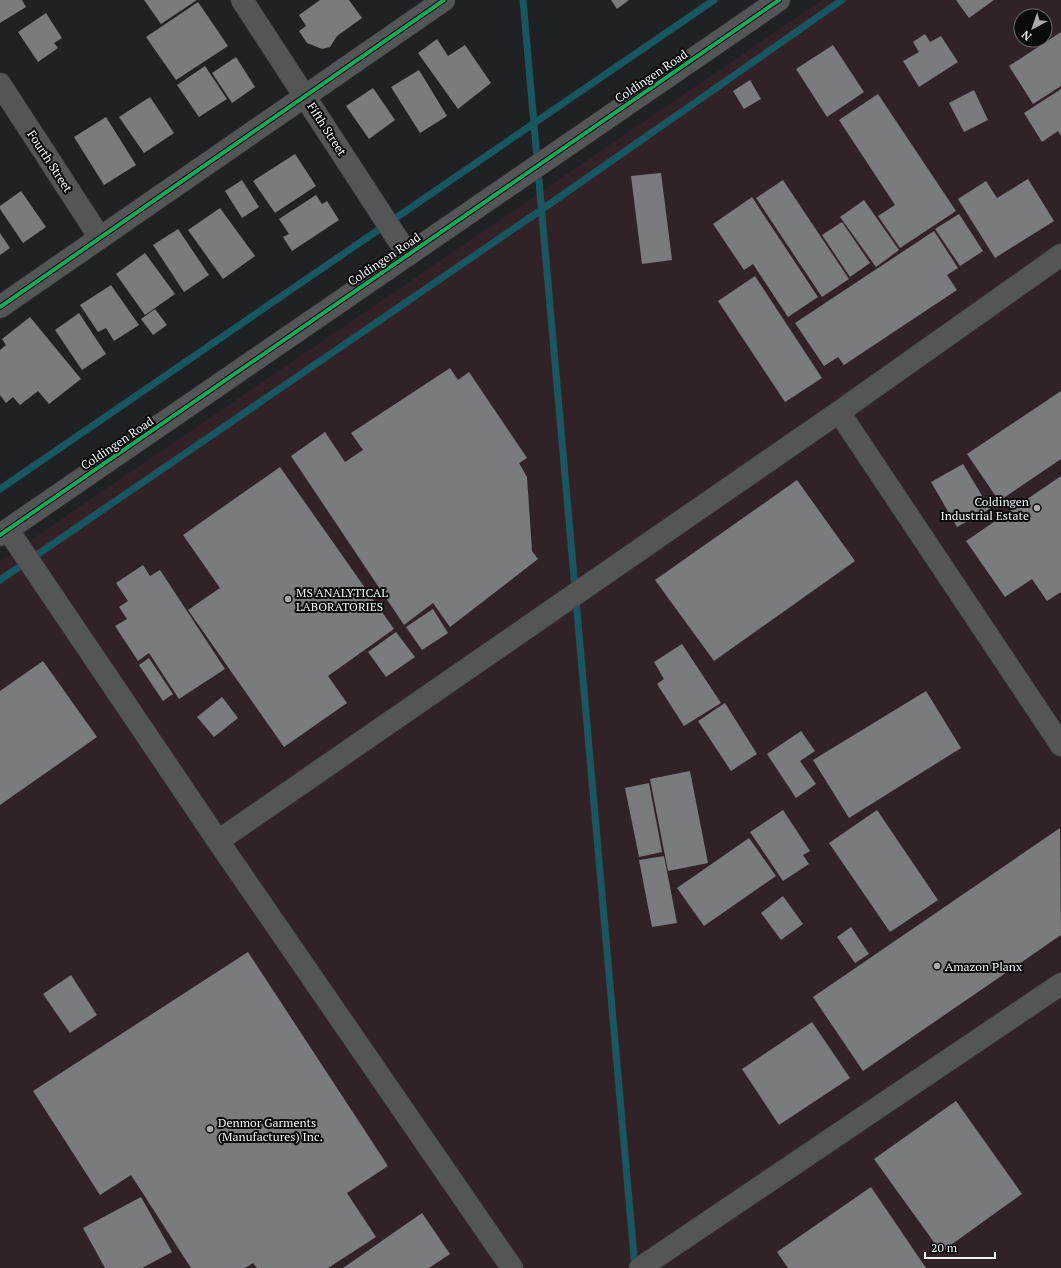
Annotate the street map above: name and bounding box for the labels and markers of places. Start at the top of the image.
place label: Coldingen Industrial Estate [940,494,1029,523]
marker: Coldingen Industrial Estate [1032,503,1042,513]
place label: MS ANALYTICAL LABORATORIES [296,585,388,614]
marker: MS ANALYTICAL LABORATORIES [283,594,293,604]
place label: Amazon Planx [945,959,1023,974]
marker: Amazon Planx [932,961,942,971]
place label: Denmor Garments (Manufactures) Inc. [218,1115,323,1144]
marker: Denmor Garments (Manufactures) Inc. [205,1124,215,1134]

